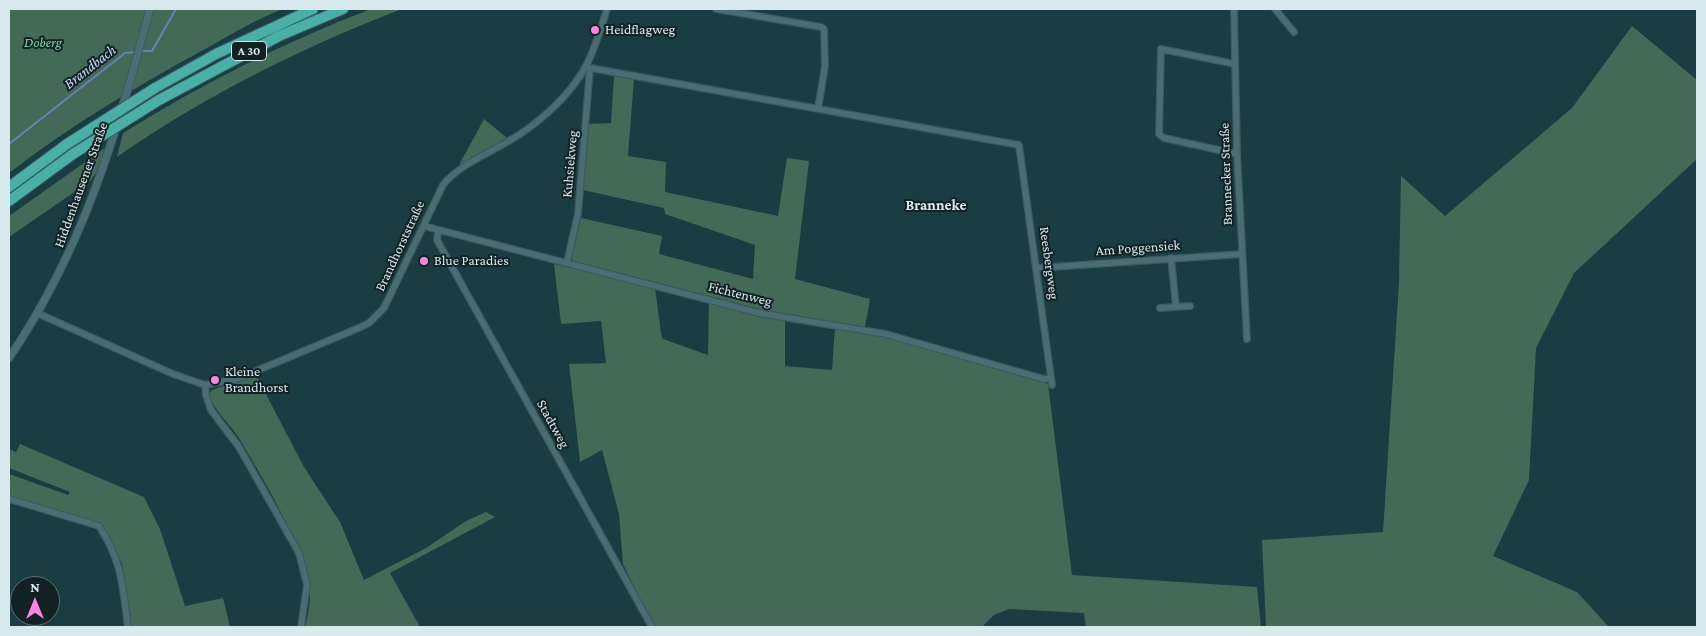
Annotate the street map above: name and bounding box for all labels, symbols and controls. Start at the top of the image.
place label: Heidflagweg [605,22,675,38]
marker: Heidflagweg [589,24,601,36]
park label: Doberg [24,35,62,51]
water label: Brandbach [60,41,120,93]
road number: A 30 [232,41,266,60]
street label: Hiddenhausener Straße [51,120,111,250]
street label: Brannecker Straße [1216,123,1236,225]
street label: Kuhsiekweg [559,130,581,198]
district label: Branneke [906,196,966,214]
street label: Brandhorststraße [372,198,428,294]
street label: Reesbergweg [1036,226,1062,300]
street label: Am Poggensiek [1095,237,1181,259]
place label: Blue Paradies [434,253,509,269]
marker: Blue Paradies [418,255,430,267]
street label: Fichtenweg [706,278,774,310]
place label: Kleine Brandhorst [225,364,288,397]
marker: Kleine Brandhorst [209,374,221,386]
street label: Stadtweg [533,397,573,451]
north arrow [10,576,60,626]
text: N [30,579,40,595]

